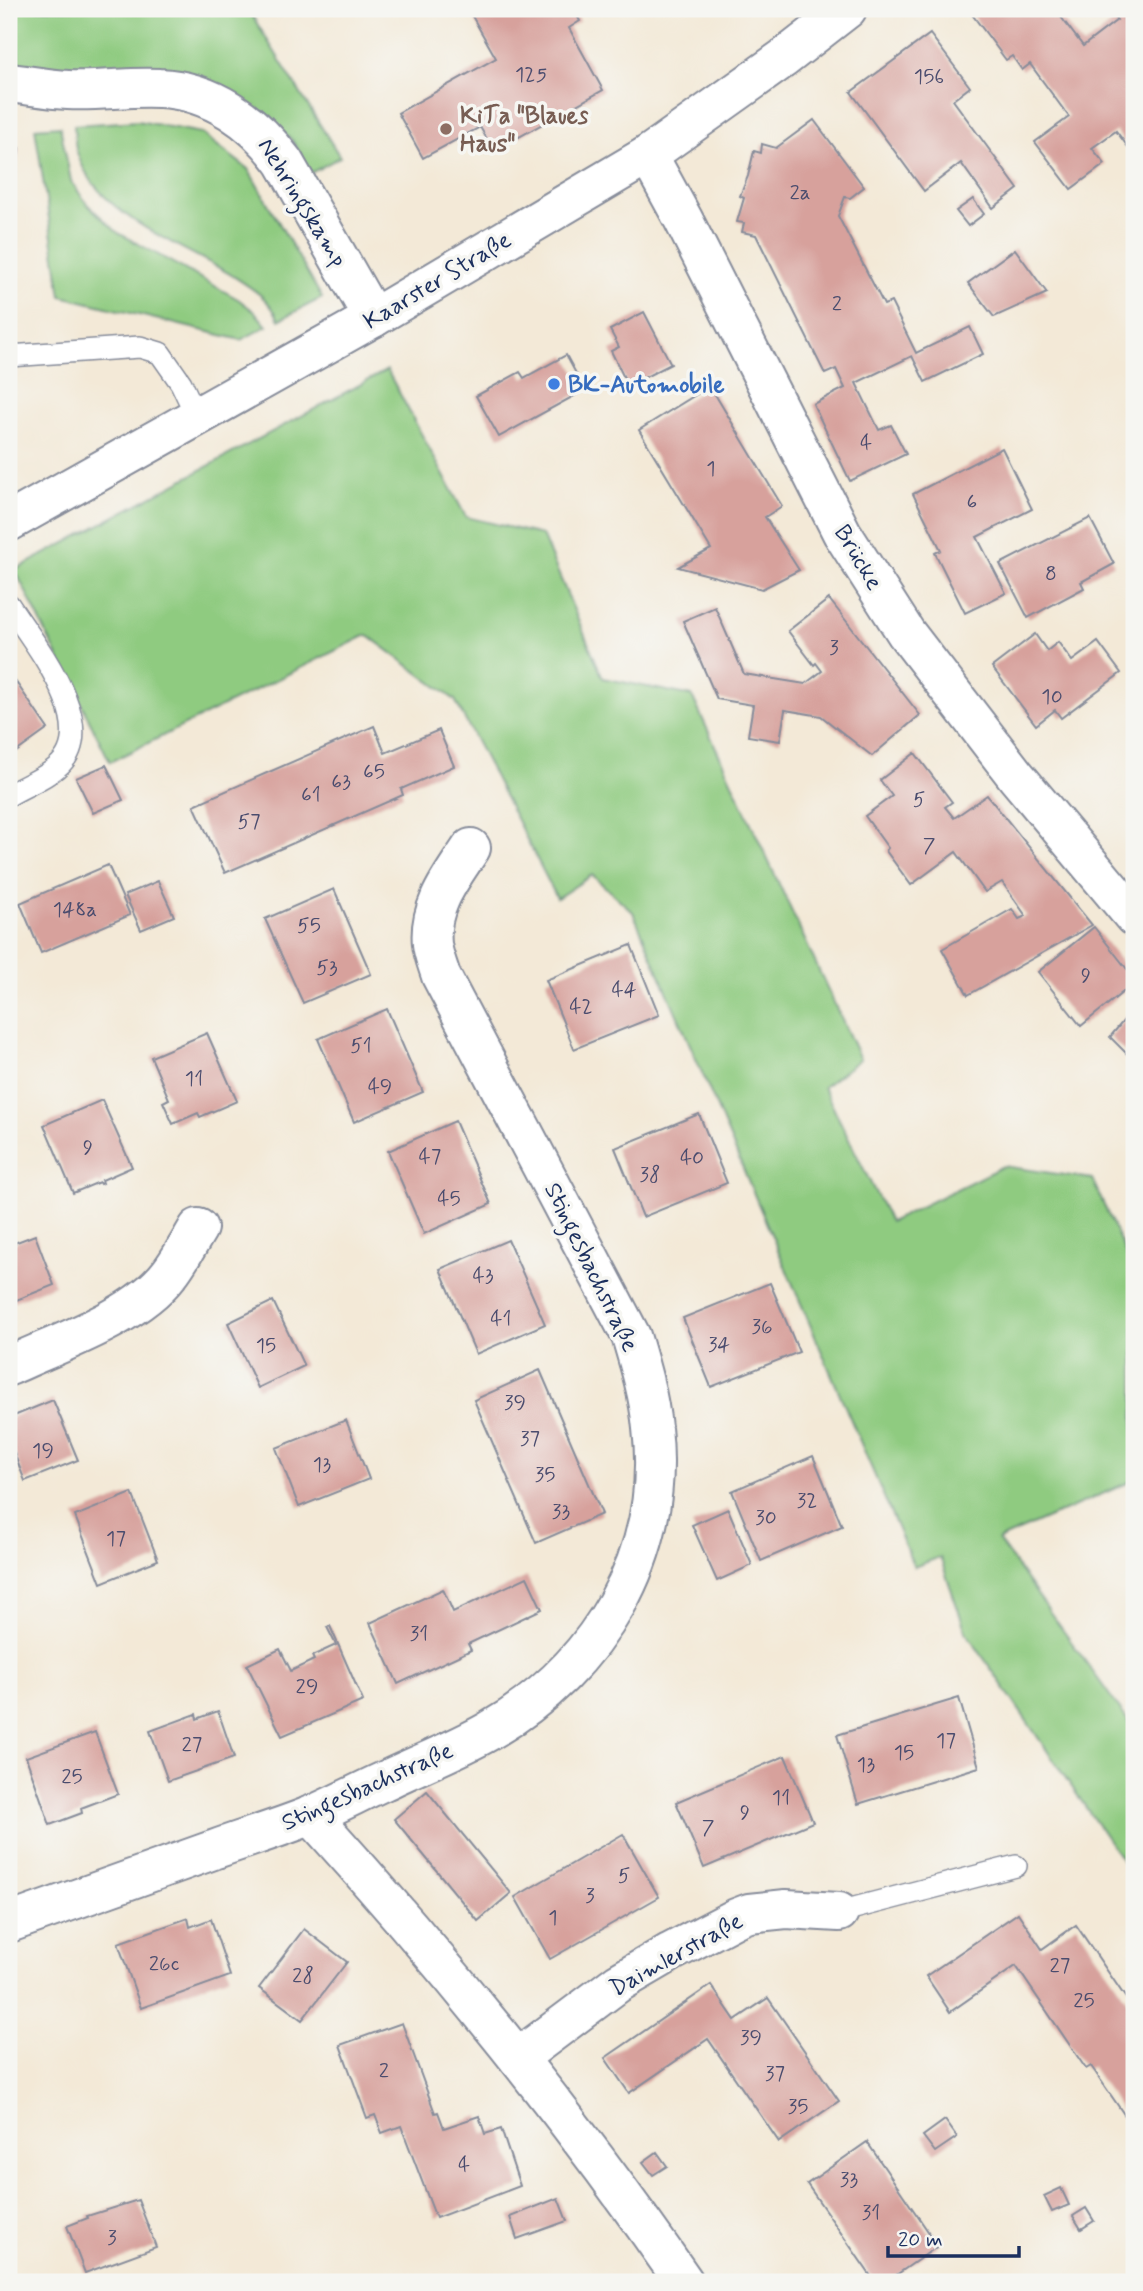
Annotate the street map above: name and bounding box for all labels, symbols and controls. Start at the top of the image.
house number: 125 [515,61,547,89]
house number: 156 [914,63,944,91]
place label: KiTa "Blaues Haus" [460,101,589,160]
marker: KiTa "Blaues Haus" [438,121,454,137]
street label: Nehringskamp [247,133,354,275]
house number: 2a [789,179,811,207]
street label: Kaarster Straße [358,225,517,338]
house number: 2 [832,290,842,318]
place label: BK-Automobile [568,370,725,401]
marker: BK-Automobile [546,376,562,392]
house number: 4 [860,429,872,457]
house number: 1 [706,455,716,483]
house number: 6 [967,488,977,516]
street label: Brücke [826,519,889,596]
house number: 8 [1045,560,1057,588]
house number: 3 [829,634,839,662]
house number: 10 [1041,683,1063,711]
house number: 65 [363,758,385,786]
house number: 63 [331,768,351,796]
house number: 61 [301,781,321,809]
house number: 5 [913,786,925,814]
house number: 57 [237,808,261,836]
house number: 7 [923,832,936,860]
house number: 148a [53,896,97,924]
house number: 55 [297,912,321,940]
house number: 53 [316,954,338,982]
house number: 9 [1081,962,1091,990]
house number: 44 [612,976,637,1004]
house number: 42 [569,993,593,1021]
house number: 51 [350,1032,372,1060]
house number: 11 [185,1065,203,1093]
house number: 49 [368,1073,392,1101]
house number: 9 [83,1134,93,1162]
house number: 47 [419,1143,441,1171]
house number: 40 [680,1144,704,1172]
house number: 38 [640,1161,661,1189]
street label: Stingesbachstraße [534,1178,645,1359]
house number: 45 [437,1185,461,1213]
house number: 43 [472,1262,494,1290]
house number: 41 [490,1305,512,1333]
house number: 36 [751,1313,773,1341]
house number: 34 [708,1331,730,1359]
house number: 15 [256,1332,276,1360]
house number: 39 [504,1389,526,1417]
house number: 37 [520,1425,540,1453]
house number: 19 [32,1437,54,1465]
house number: 13 [313,1451,331,1479]
house number: 35 [535,1461,555,1489]
house number: 32 [797,1487,817,1515]
house number: 33 [552,1498,570,1526]
house number: 30 [755,1504,777,1532]
house number: 17 [106,1525,126,1553]
house number: 31 [410,1620,428,1648]
house number: 29 [296,1673,318,1701]
house number: 17 [936,1727,956,1755]
house number: 27 [182,1731,202,1759]
street label: Stingesbachstraße [277,1736,460,1842]
house number: 15 [894,1739,914,1767]
house number: 13 [857,1751,875,1779]
house number: 25 [61,1763,83,1791]
house number: 11 [772,1784,790,1812]
house number: 9 [740,1799,750,1827]
house number: 7 [702,1814,715,1842]
house number: 5 [618,1862,630,1890]
house number: 3 [585,1882,595,1910]
house number: 1 [548,1904,558,1932]
street label: Daimlerstraße [605,1906,749,2005]
house number: 26c [149,1950,179,1978]
house number: 27 [1050,1952,1070,1980]
house number: 28 [292,1962,314,1990]
house number: 25 [1073,1987,1095,2015]
house number: 39 [740,2024,762,2052]
house number: 2 [379,2057,389,2085]
house number: 37 [765,2060,785,2088]
house number: 35 [788,2093,808,2121]
house number: 4 [458,2151,470,2179]
house number: 33 [840,2166,858,2194]
house number: 31 [862,2199,880,2227]
scale bar [888,2214,1019,2258]
house number: 3 [107,2224,117,2252]
text: 20 m [898,2226,943,2254]

